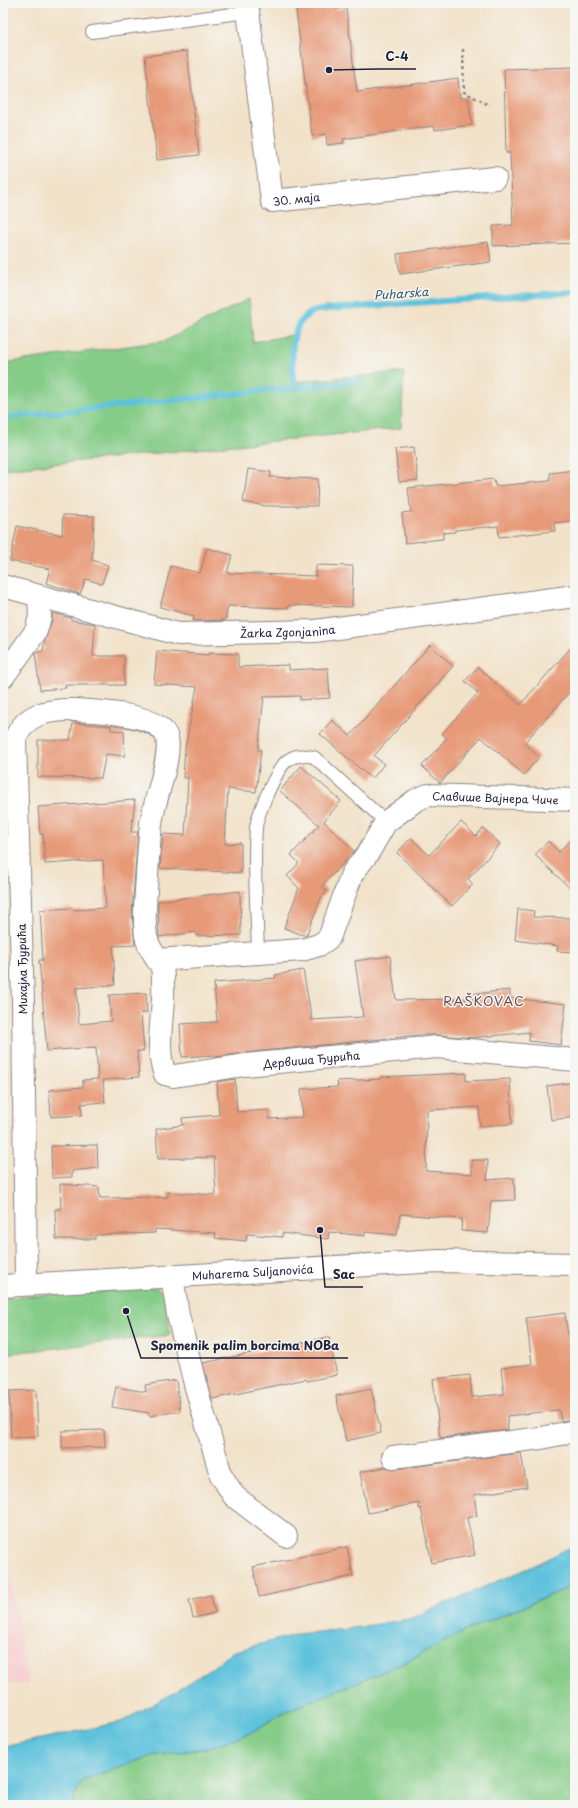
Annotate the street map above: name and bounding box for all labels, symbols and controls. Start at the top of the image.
callout: C-4 [378,45,416,69]
text: C-4 [386,47,408,65]
street label: 30. маја [272,188,321,209]
water label: Puharska [373,282,429,304]
street label: Žarka Zgonjanina [240,620,336,641]
street label: Славише Вајнера Чиче [432,787,559,808]
street label: Михајла Ђурића [13,924,31,1014]
district label: RAŠKOVAC [443,991,525,1010]
street label: Дервиша Ђурића [261,1046,360,1072]
street label: Muharema Suljanovića [191,1260,314,1284]
callout: Sac [325,1263,363,1287]
text: Sac [333,1265,356,1283]
callout: Spomenik palim borcima NOBa [141,1334,348,1358]
text: Spomenik palim borcima NOBa [151,1336,340,1354]

